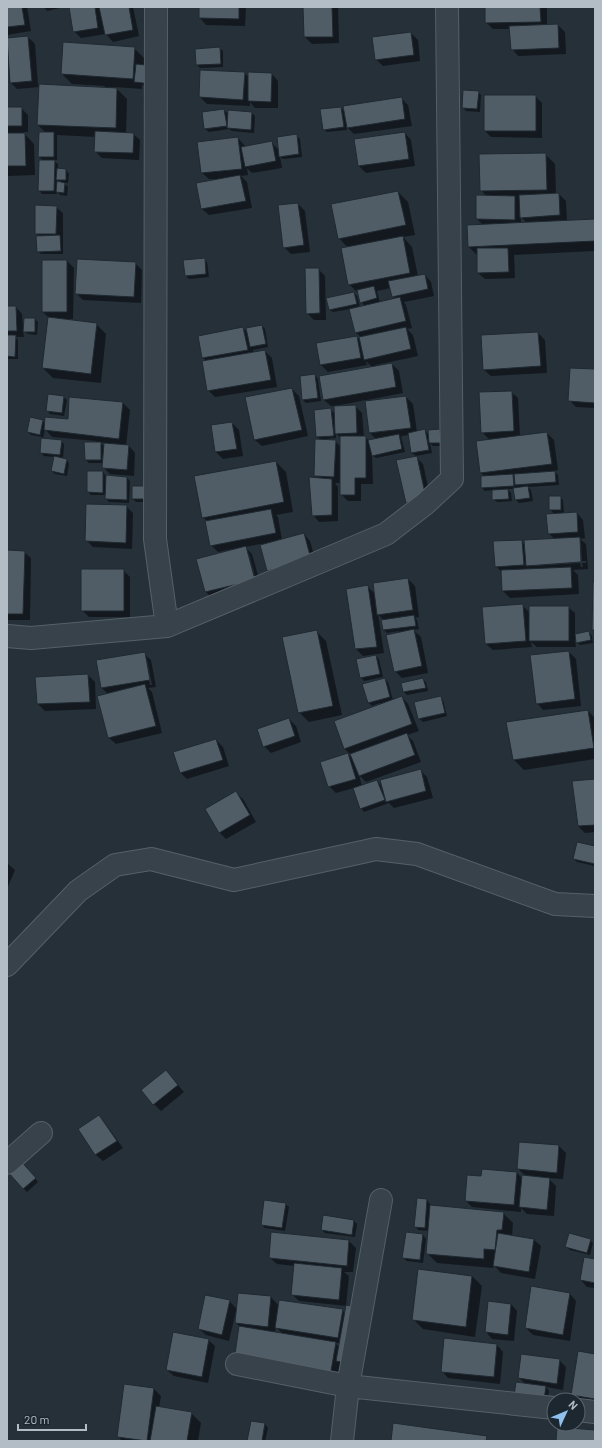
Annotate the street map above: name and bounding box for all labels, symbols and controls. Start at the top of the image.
north arrow [546,1392,586,1432]
text: N [566,1398,581,1412]
scale bar [18,1406,86,1432]
text: 20 m [24,1412,50,1426]

